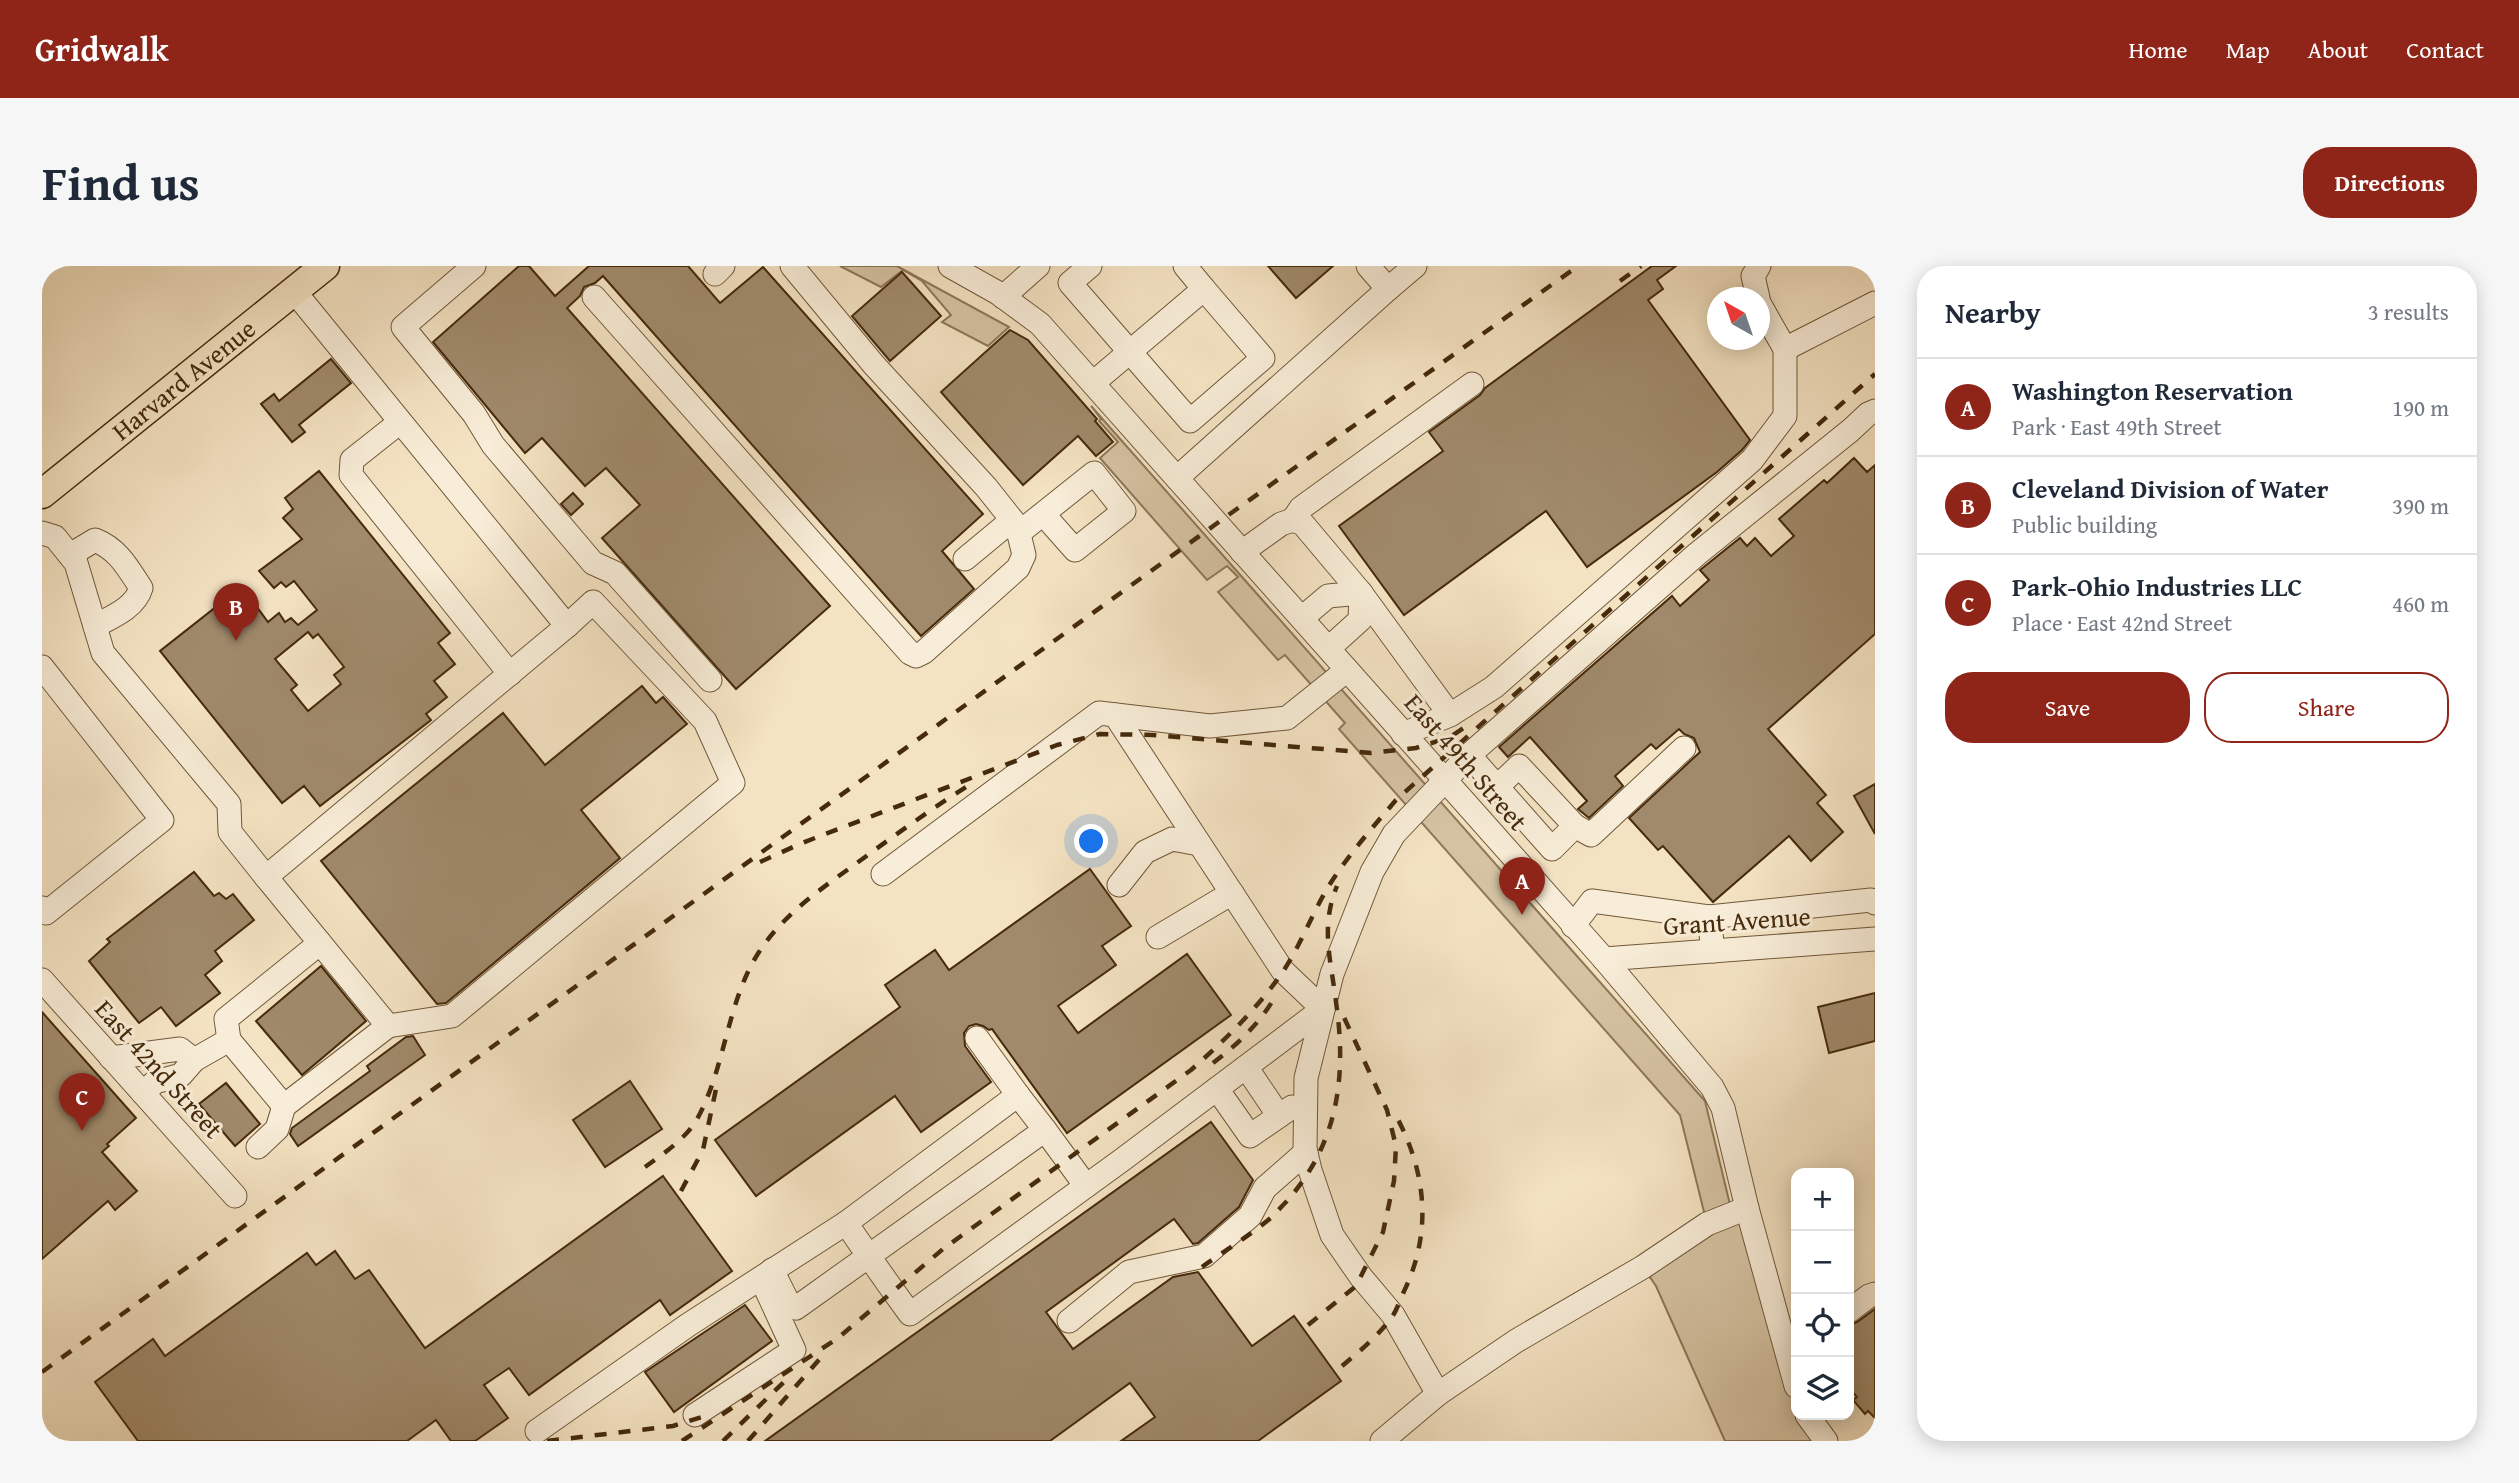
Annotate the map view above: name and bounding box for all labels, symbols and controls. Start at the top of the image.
text: Gridwalk [35,25,169,73]
text: Home [2129,32,2188,67]
text: Map [2226,32,2270,67]
text: About [2308,32,2368,67]
text: Contact [2406,32,2484,67]
text: Find us [42,146,200,218]
button: Directions [2303,147,2477,218]
north arrow [1707,287,1770,350]
text: Nearby [1945,290,2041,334]
text: 3 results [2368,295,2449,328]
street label: Harvard Avenue [103,309,264,450]
text: Washington Reservation [2012,371,2293,410]
text: A [1961,391,1975,424]
text: 190 m [2392,391,2449,424]
text: Park · East 49th Street [2012,410,2222,443]
text: Cleveland Division of Water [2012,469,2329,508]
text: B [1961,489,1975,522]
text: 390 m [2392,489,2449,522]
text: Public building [2012,508,2157,541]
text: Park-Ohio Industries LLC [2012,567,2302,606]
pin: B [213,583,259,641]
text: C [1961,587,1975,620]
text: 460 m [2392,587,2449,620]
text: Place · East 42nd Street [2012,606,2232,639]
button: Save [1945,672,2190,743]
button: Share [2204,672,2449,743]
street label: East 49th Street [1396,684,1537,839]
your location [1074,824,1108,858]
pin: A [1499,857,1545,915]
street label: Grant Avenue [1662,896,1812,945]
street label: East 42nd Street [86,990,233,1147]
pin: C [59,1073,105,1131]
map controls [1791,1168,1854,1420]
button: + [1791,1168,1854,1231]
button: − [1791,1231,1854,1294]
button: locate [1791,1294,1854,1357]
button: layers [1791,1357,1854,1420]

